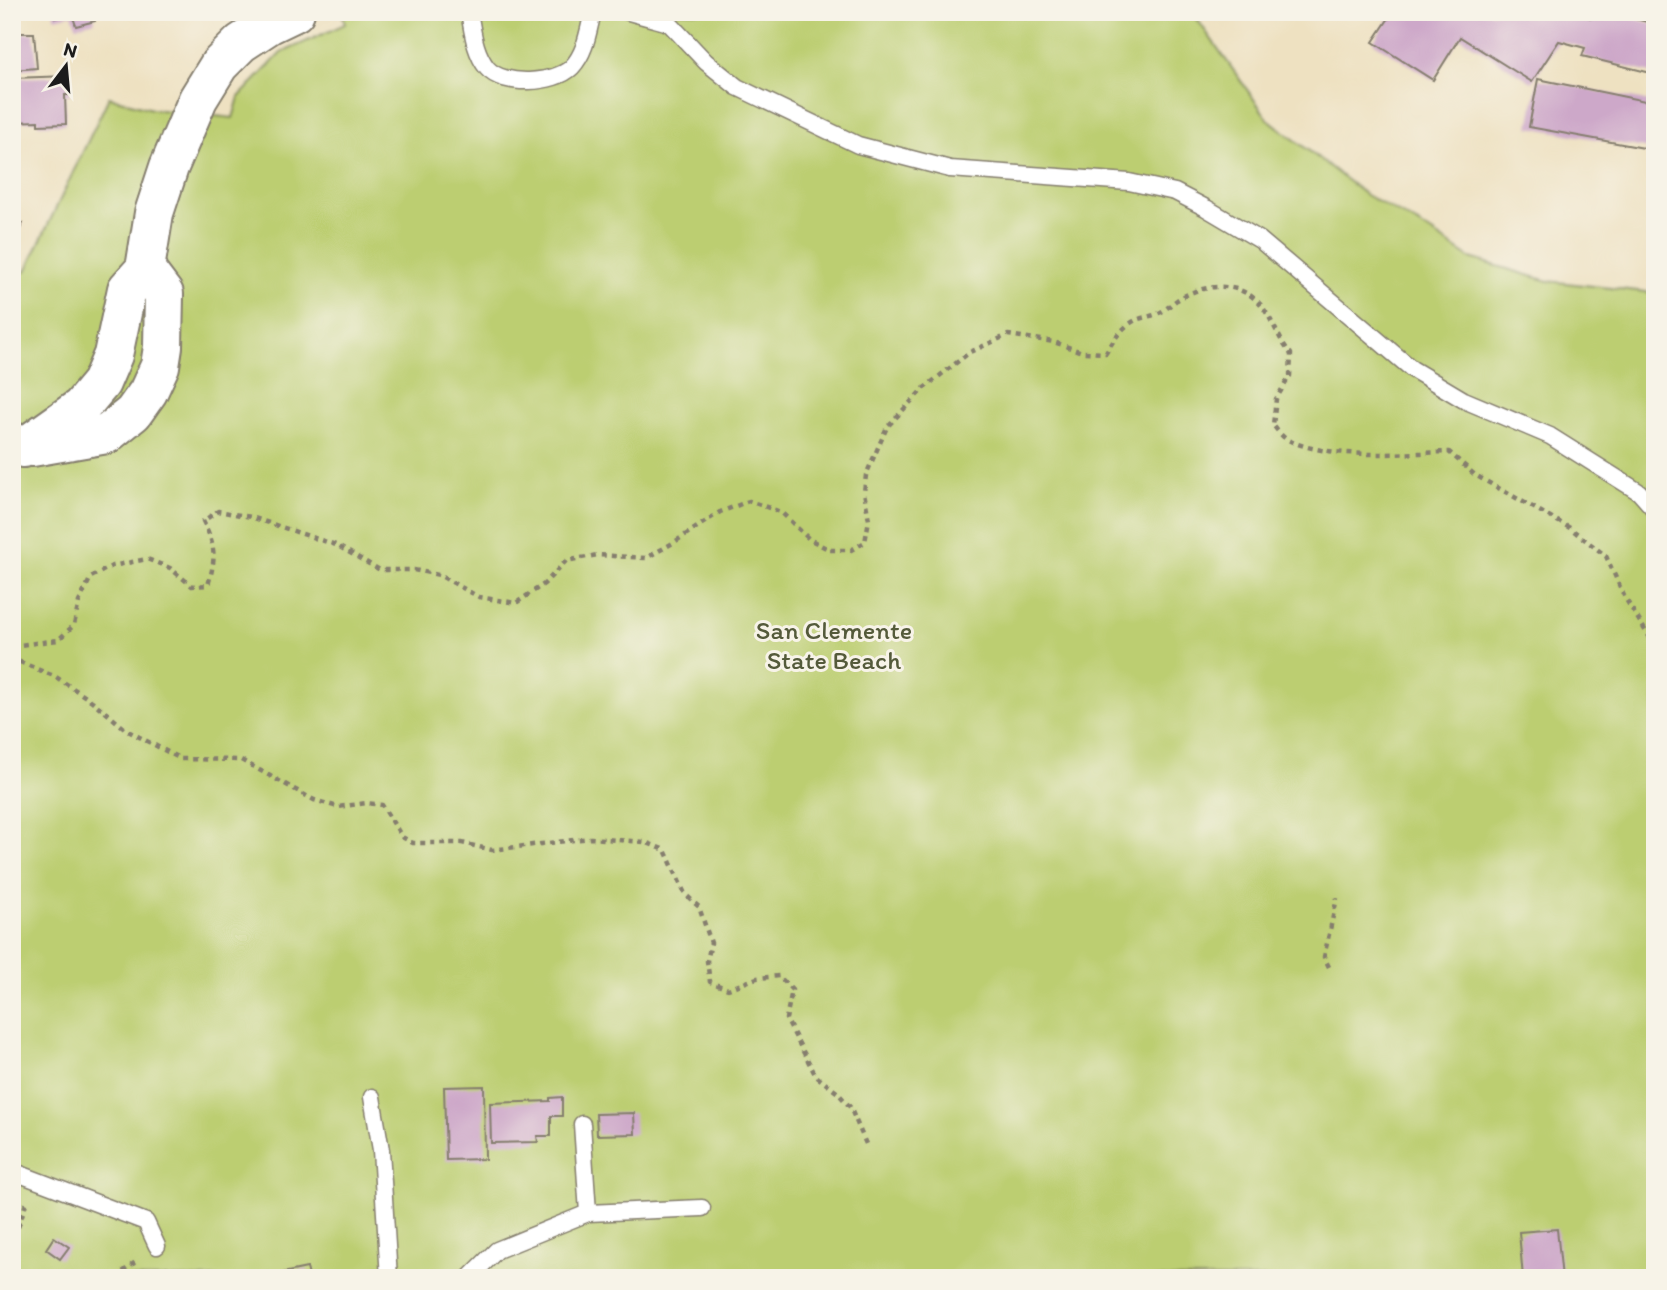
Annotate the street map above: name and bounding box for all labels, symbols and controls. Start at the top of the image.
north arrow [32,32,102,102]
text: N [61,37,80,63]
park label: San Clemente State Beach [756,614,912,676]

